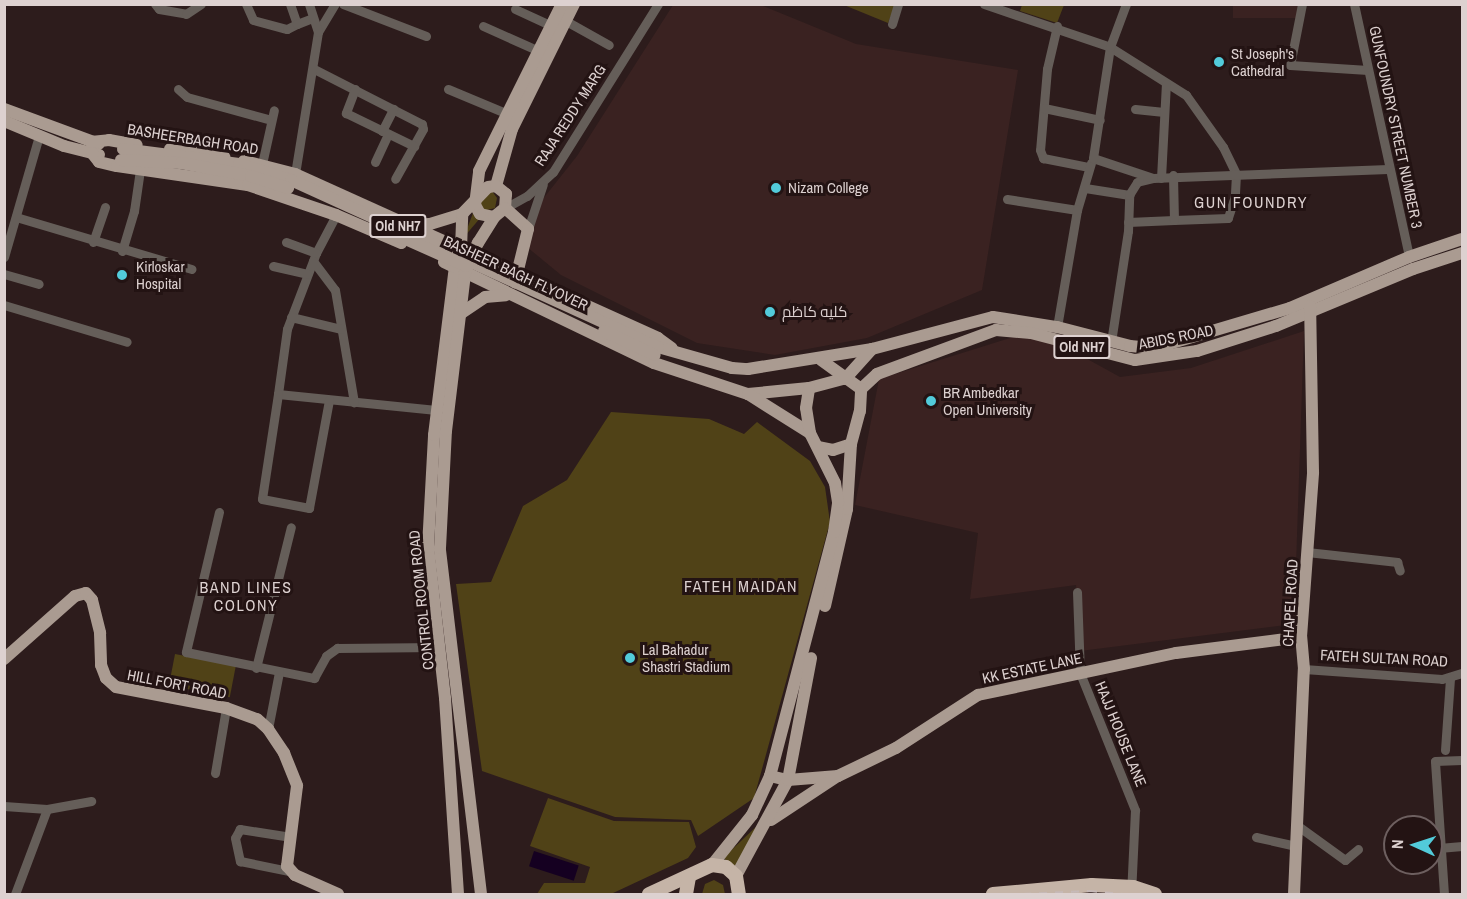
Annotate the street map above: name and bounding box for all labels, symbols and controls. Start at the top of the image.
street label: GUNFOUNDRY STREET NUMBER 3 [1366,24,1426,230]
place label: St Joseph's Cathedral [1231,44,1294,79]
marker: St Joseph's Cathedral [1212,55,1226,69]
street label: RAJA REDDY MARG [530,61,610,169]
street label: BASHEERBAGH ROAD [126,120,260,158]
place label: Nizam College [788,179,869,197]
marker: Nizam College [769,181,783,195]
district label: GUN FOUNDRY [1194,192,1308,212]
road number: Old NH7 [368,215,428,237]
street label: BASHEER BAGH FLYOVER [441,232,591,314]
place label: Kirloskar Hospital [136,257,185,292]
marker: Kirloskar Hospital [113,266,131,284]
place label: كليه كاظم [782,303,847,321]
marker: كليه كاظم [763,305,777,319]
street label: ABIDS ROAD [1137,321,1215,353]
road number: Old NH7 [1052,336,1112,358]
place label: BR Ambedkar Open University [943,383,1032,418]
marker: BR Ambedkar Open University [924,394,938,408]
street label: CONTROL ROOM ROAD [405,529,437,671]
street label: CHAPEL ROAD [1279,559,1301,647]
district label: FATEH MAIDAN [684,576,798,596]
district label: BAND LINES COLONY [199,577,293,615]
place label: Lal Bahadur Shastri Stadium [642,640,730,675]
street label: FATEH SULTAN ROAD [1320,646,1448,670]
street label: KK ESTATE LANE [981,649,1083,687]
marker: Lal Bahadur Shastri Stadium [623,651,637,665]
street label: HILL FORT ROAD [125,665,229,703]
street label: HAJJ HOUSE LANE [1092,679,1150,789]
north arrow [1383,815,1443,875]
text: N [1386,839,1408,849]

